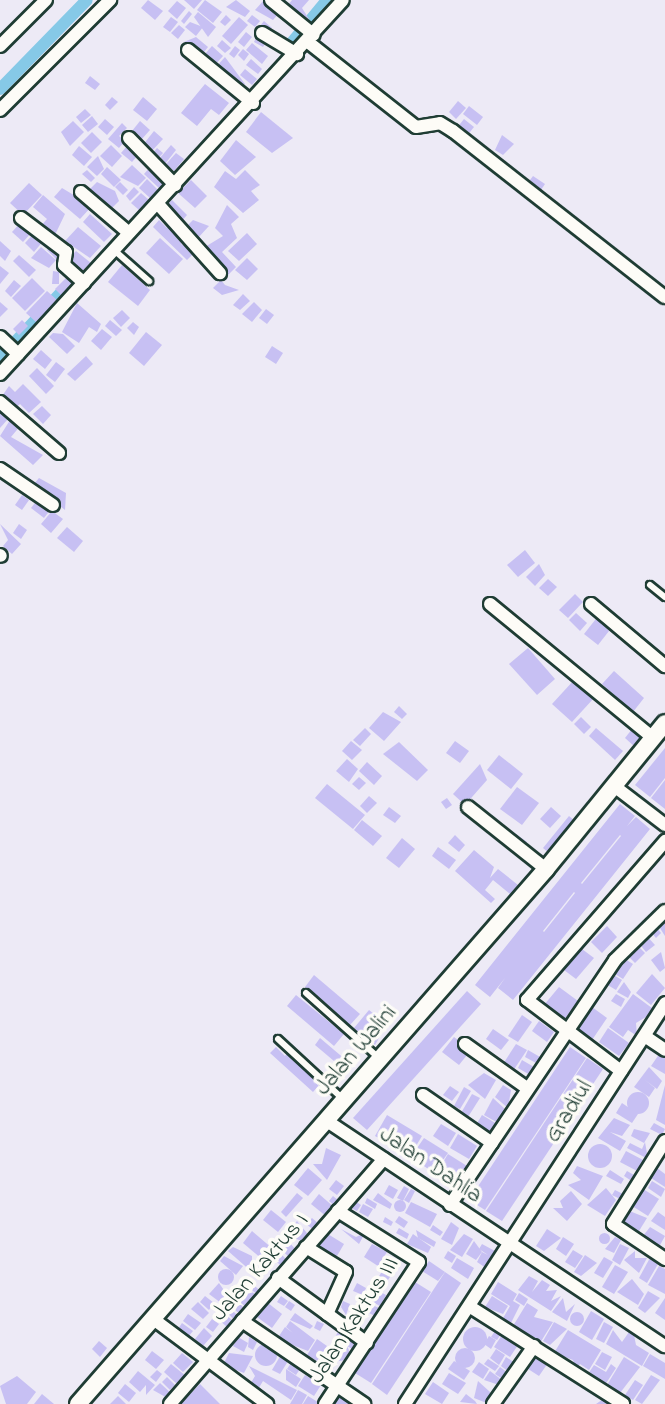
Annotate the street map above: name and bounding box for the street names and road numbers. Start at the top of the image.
street label: Jalan Walini [310,1000,404,1102]
street label: Gradiul [540,1076,600,1148]
street label: Jalan Dahlia [374,1122,486,1210]
street label: Jalan Kaktus I [207,1208,315,1328]
street label: Jalan Kaktus III [304,1253,406,1389]

